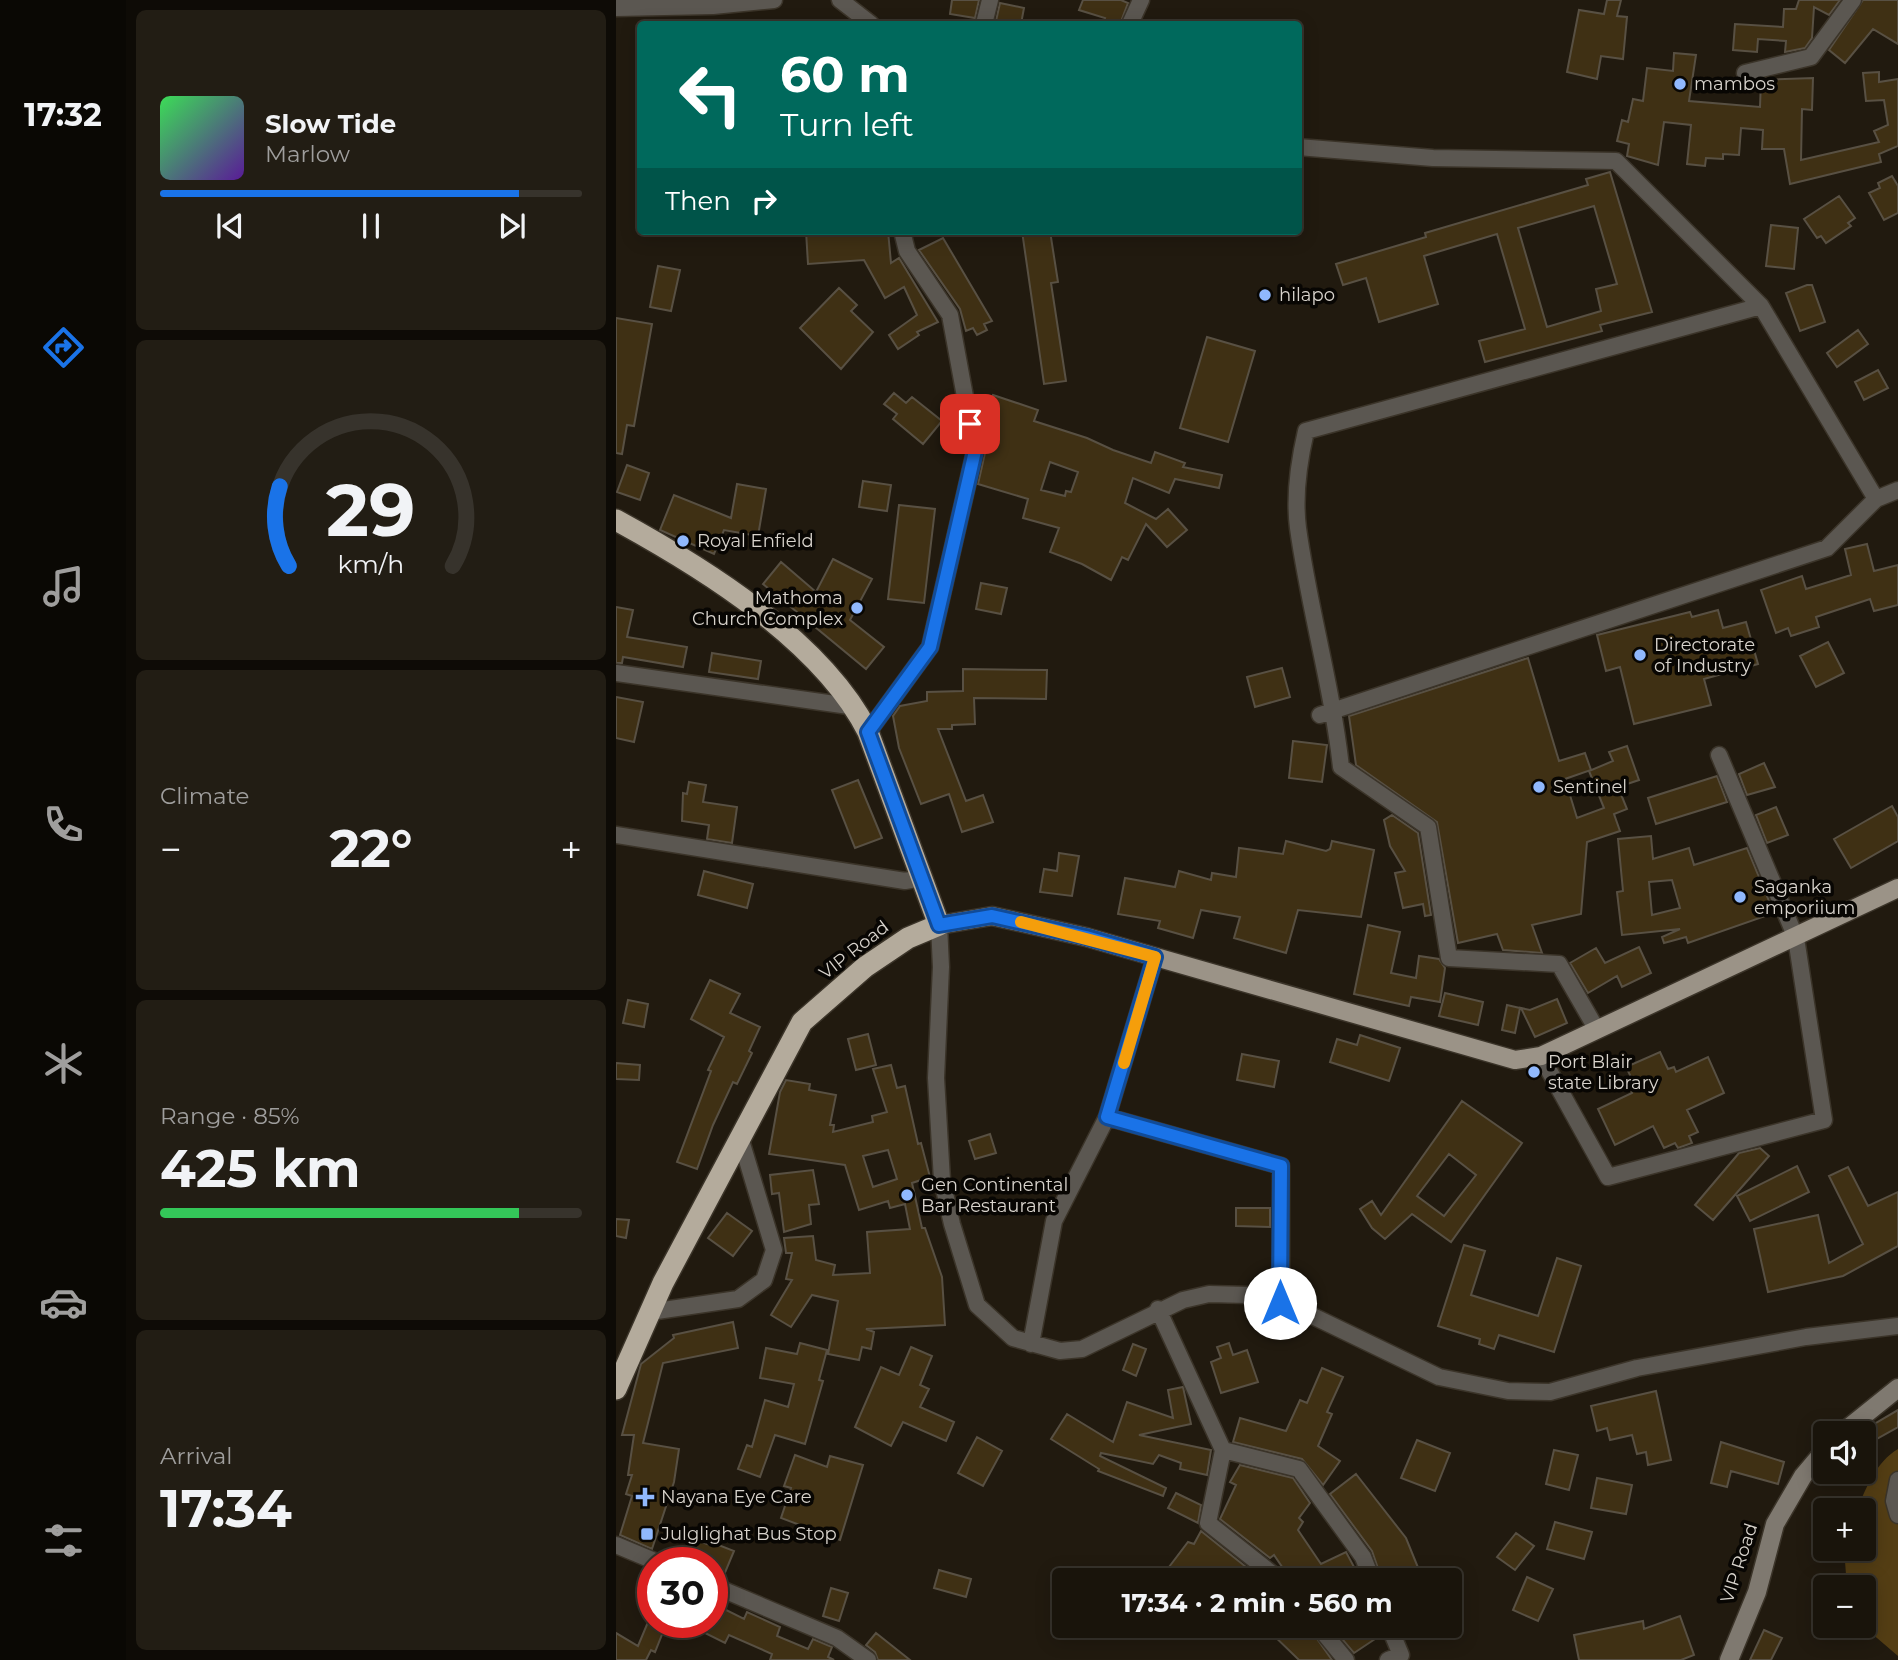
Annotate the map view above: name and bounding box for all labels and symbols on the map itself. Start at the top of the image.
place label: mambos [1694,73,1775,95]
marker: mambos [1672,76,1688,92]
place label: hilapo [1279,284,1335,306]
marker: hilapo [1257,287,1273,303]
pin [940,394,1000,454]
place label: Royal Enfield [697,530,814,552]
marker: Royal Enfield [675,533,691,549]
place label: Mathoma Church Complex [692,587,843,630]
marker: Mathoma Church Complex [849,600,865,616]
place label: Directorate of Industry [1654,634,1755,677]
marker: Directorate of Industry [1632,647,1648,663]
place label: Sentinel [1553,776,1627,798]
marker: Sentinel [1531,779,1547,795]
place label: Saganka emporiium [1754,876,1855,919]
marker: Saganka emporiium [1732,889,1748,905]
street label: VIP Road [815,916,893,984]
place label: Port Blair state Library [1548,1051,1659,1094]
marker: Port Blair state Library [1526,1064,1542,1080]
place label: Gen Continental Bar Restaurant [921,1174,1068,1217]
marker: Gen Continental Bar Restaurant [899,1187,915,1203]
position arrow [1243,1266,1317,1340]
place label: Nayana Eye Care [661,1486,812,1508]
marker: Nayana Eye Care [635,1487,655,1507]
street label: VIP Road [1716,1520,1762,1606]
place label: Julglighat Bus Stop [660,1523,837,1545]
marker: Julglighat Bus Stop [639,1526,655,1542]
speed limit sign: 30 [637,1547,728,1638]

